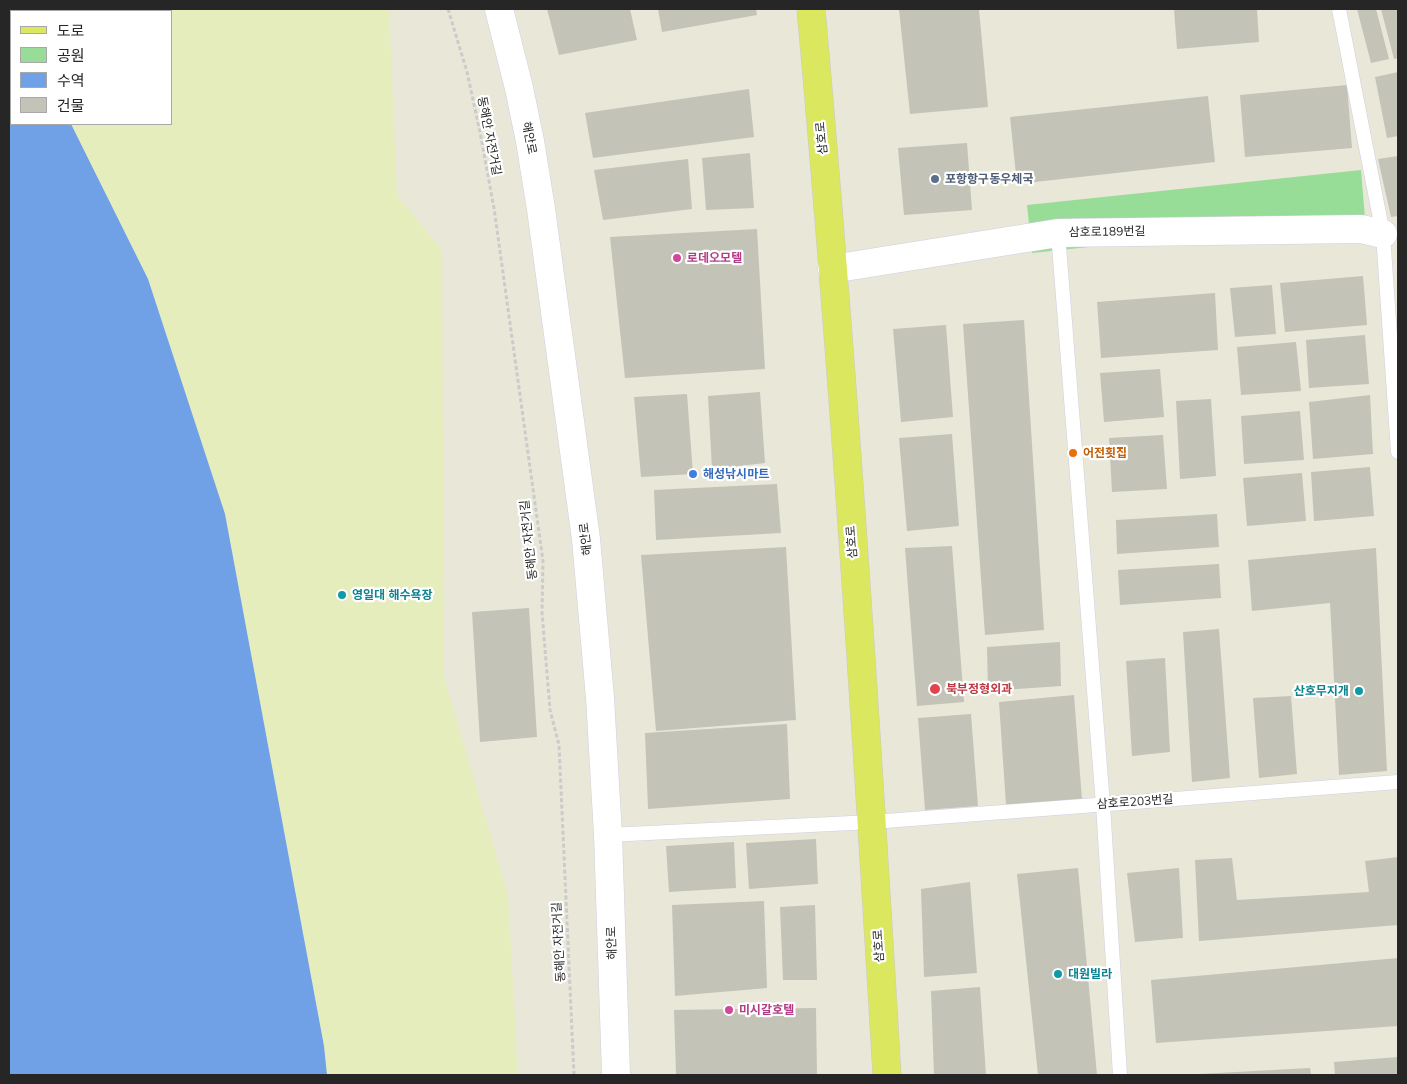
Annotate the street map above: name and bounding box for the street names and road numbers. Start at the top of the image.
street label: 동해안 자전거길 [474,95,504,177]
street label: 해안로 [519,120,539,156]
street label: 삼호로 [813,121,831,155]
street label: 삼호로189번길 [1068,224,1146,240]
street label: 동해안 자전거길 [518,499,540,581]
street label: 해안로 [577,522,595,556]
street label: 삼호로 [844,525,860,559]
street label: 삼호로203번길 [1096,792,1174,812]
street label: 동해안 자전거길 [550,901,568,983]
street label: 해안로 [604,926,620,960]
street label: 삼호로 [871,929,887,963]

